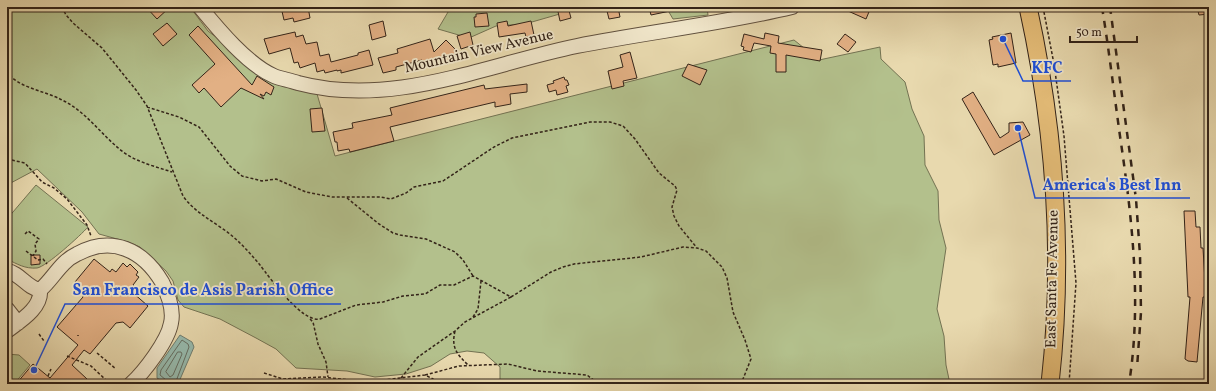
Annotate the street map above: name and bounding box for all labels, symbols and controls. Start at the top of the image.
scale bar [1070,18,1137,44]
street label: Mountain View Avenue [403,25,555,79]
text: 50 m [1076,25,1102,41]
callout: KFC [1023,53,1071,81]
text: KFC [1031,58,1063,80]
callout: America's Best Inn [1035,170,1190,198]
text: America's Best Inn [1042,175,1182,197]
street label: East Santa Fe Avenue [1041,210,1065,348]
callout: San Francisco de Asis Parish Office [65,276,341,304]
text: San Francisco de Asis Parish Office [73,280,333,302]

